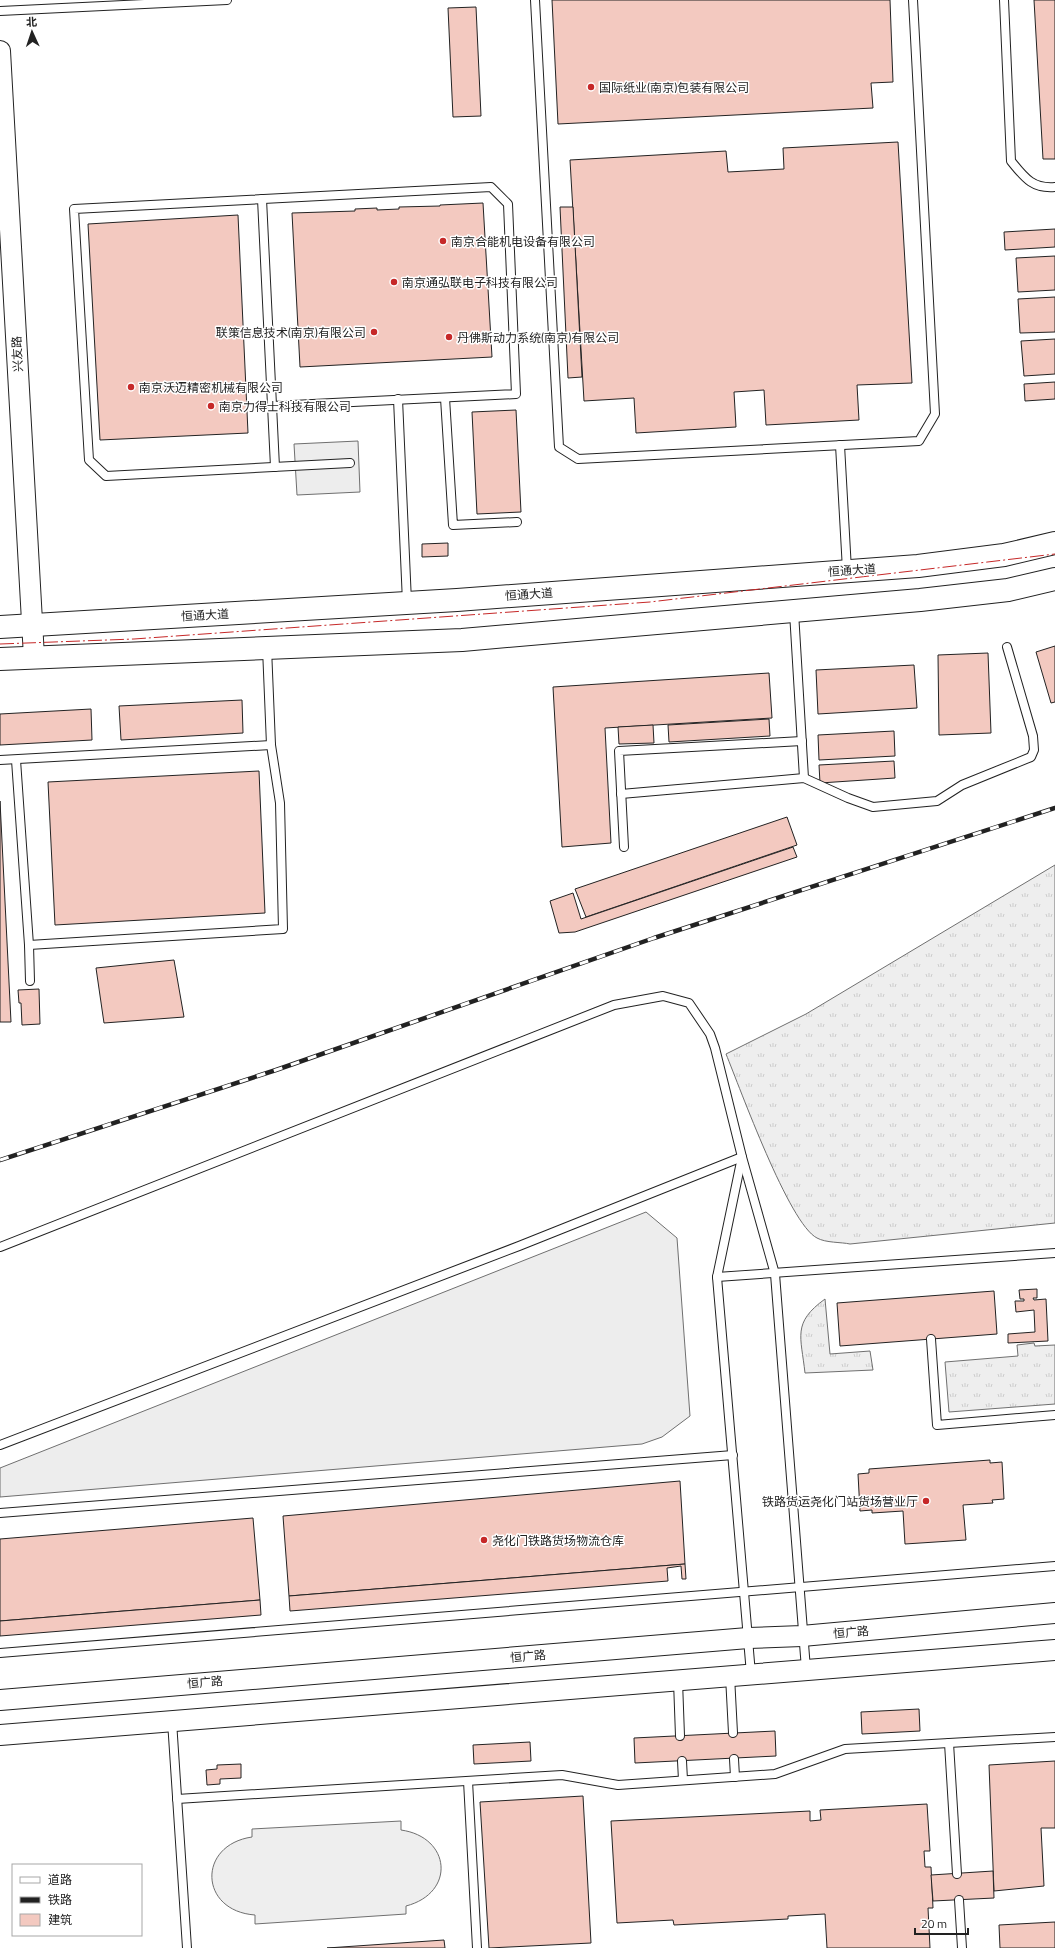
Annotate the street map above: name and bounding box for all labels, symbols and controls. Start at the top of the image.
north arrow [12,12,52,52]
text: 北 [26,14,37,30]
place label: 国际纸业(南京)包装有限公司 [599,78,749,97]
marker: 国际纸业(南京)包装有限公司 [586,82,596,92]
place label: 南京合能机电设备有限公司 [451,232,595,251]
marker: 南京合能机电设备有限公司 [438,236,448,246]
place label: 南京通弘联电子科技有限公司 [402,273,558,292]
marker: 南京通弘联电子科技有限公司 [389,277,399,287]
place label: 联策信息技术(南京)有限公司 [216,323,366,342]
marker: 联策信息技术(南京)有限公司 [369,327,379,337]
place label: 丹佛斯动力系统(南京)有限公司 [457,328,619,347]
marker: 丹佛斯动力系统(南京)有限公司 [444,332,454,342]
street label: 兴友路 [7,336,27,372]
place label: 南京沃迈精密机械有限公司 [139,378,283,397]
marker: 南京沃迈精密机械有限公司 [126,382,136,392]
place label: 南京力得士科技有限公司 [219,397,351,416]
marker: 南京力得士科技有限公司 [206,401,216,411]
street label: 恒通大道 [827,559,877,581]
street label: 恒通大道 [504,583,554,605]
street label: 恒通大道 [181,604,229,626]
place label: 铁路货运尧化门站货场营业厅 [762,1492,918,1511]
marker: 铁路货运尧化门站货场营业厅 [921,1496,931,1506]
place label: 尧化门铁路货场物流仓库 [492,1531,624,1550]
marker: 尧化门铁路货场物流仓库 [479,1535,489,1545]
street label: 恒广路 [832,1621,870,1643]
street label: 恒广路 [509,1645,547,1667]
street label: 恒广路 [186,1671,224,1693]
legend [12,1864,142,1936]
text: 道路 [48,1870,72,1889]
text: 铁路 [48,1890,72,1909]
text: 建筑 [48,1910,72,1929]
scale bar [915,1910,968,1936]
text: 20 m [921,1914,947,1933]

